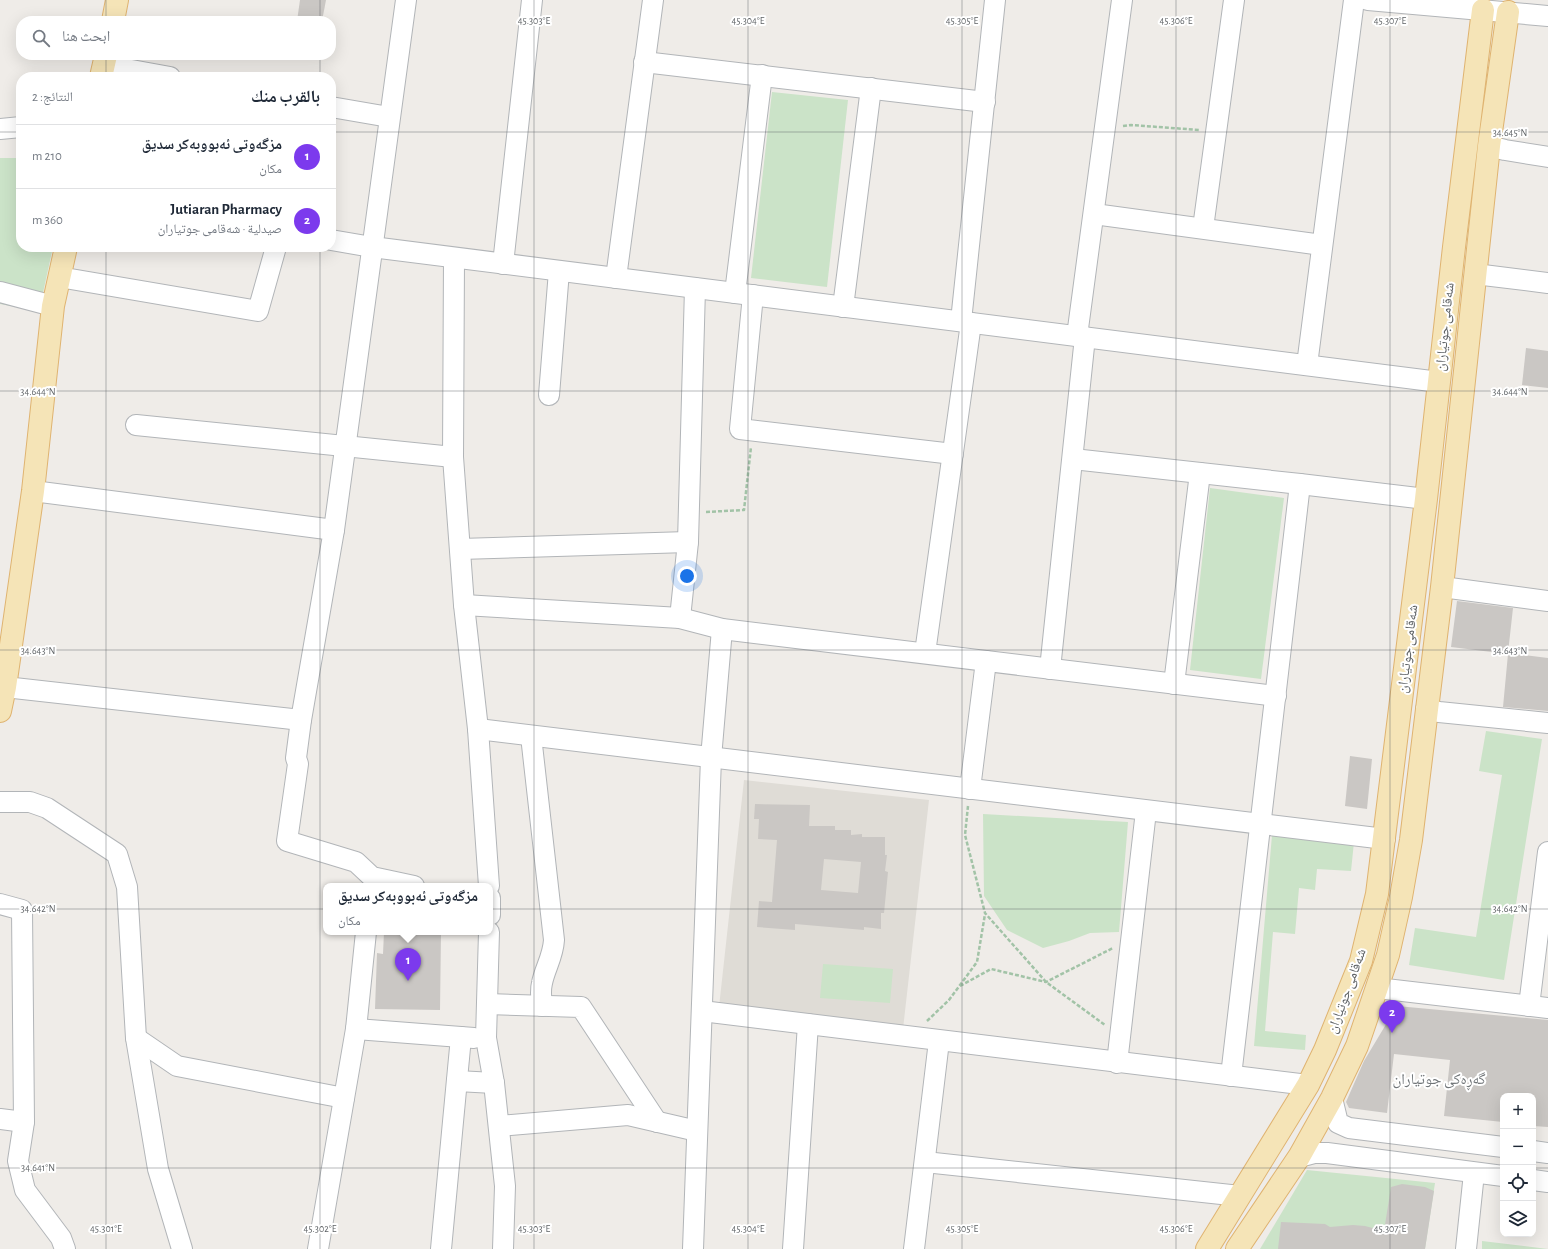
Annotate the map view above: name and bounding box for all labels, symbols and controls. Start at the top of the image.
search box [16,16,336,60]
text: 45.303°E [518,16,550,26]
text: 45.304°E [731,16,765,26]
text: 45.305°E [946,16,978,26]
text: 45.306°E [1159,16,1193,26]
text: 45.307°E [1374,16,1406,26]
icon: search [30,27,52,49]
text: ابحث هنا [62,29,110,44]
text: بالقرب منك [251,88,320,105]
text: النتائج: 2 [32,91,73,104]
text: 34.645°N [1493,128,1527,138]
text: مزگەوتی ئەبووبەکر سدیق [142,137,282,152]
text: 210 m [32,150,62,163]
text: 1 [305,150,309,163]
text: مكان [259,163,282,176]
text: Jutiaran Pharmacy [170,202,282,217]
text: 360 m [32,214,63,227]
text: 2 [304,214,310,227]
text: صيدلية · شەقامی جوتیاران [158,223,282,236]
street label: شەقامی جوتیاران [1433,282,1458,372]
text: 34.644°N [20,387,56,397]
text: 34.644°N [1492,387,1528,397]
your location [677,566,697,586]
street label: شەقامی جوتیاران [1396,604,1421,694]
text: 34.643°N [21,646,55,656]
text: 34.643°N [1493,646,1527,656]
popup [323,883,493,935]
text: مزگەوتی ئەبووبەکر سدیق [338,889,478,904]
text: 34.642°N [20,904,56,914]
text: 34.642°N [1492,904,1528,914]
text: مكان [338,915,361,928]
street label: شەقامی جوتیاران [1325,947,1370,1036]
pin: 1 [395,948,421,981]
pin: 2 [1379,1000,1405,1033]
district label: گەڕەکی جوتیاران [1393,1072,1486,1091]
map controls [1500,1093,1536,1237]
button: + [1500,1093,1536,1129]
button: − [1500,1129,1536,1165]
text: 34.641°N [21,1163,55,1173]
button: locate [1500,1165,1536,1201]
button: layers [1500,1201,1536,1237]
text: 45.301°E [90,1224,122,1234]
text: 45.302°E [304,1224,337,1234]
text: 45.303°E [518,1224,550,1234]
text: 45.304°E [731,1224,765,1234]
text: 45.305°E [946,1224,978,1234]
text: 45.306°E [1159,1224,1193,1234]
text: 45.307°E [1374,1224,1406,1234]

